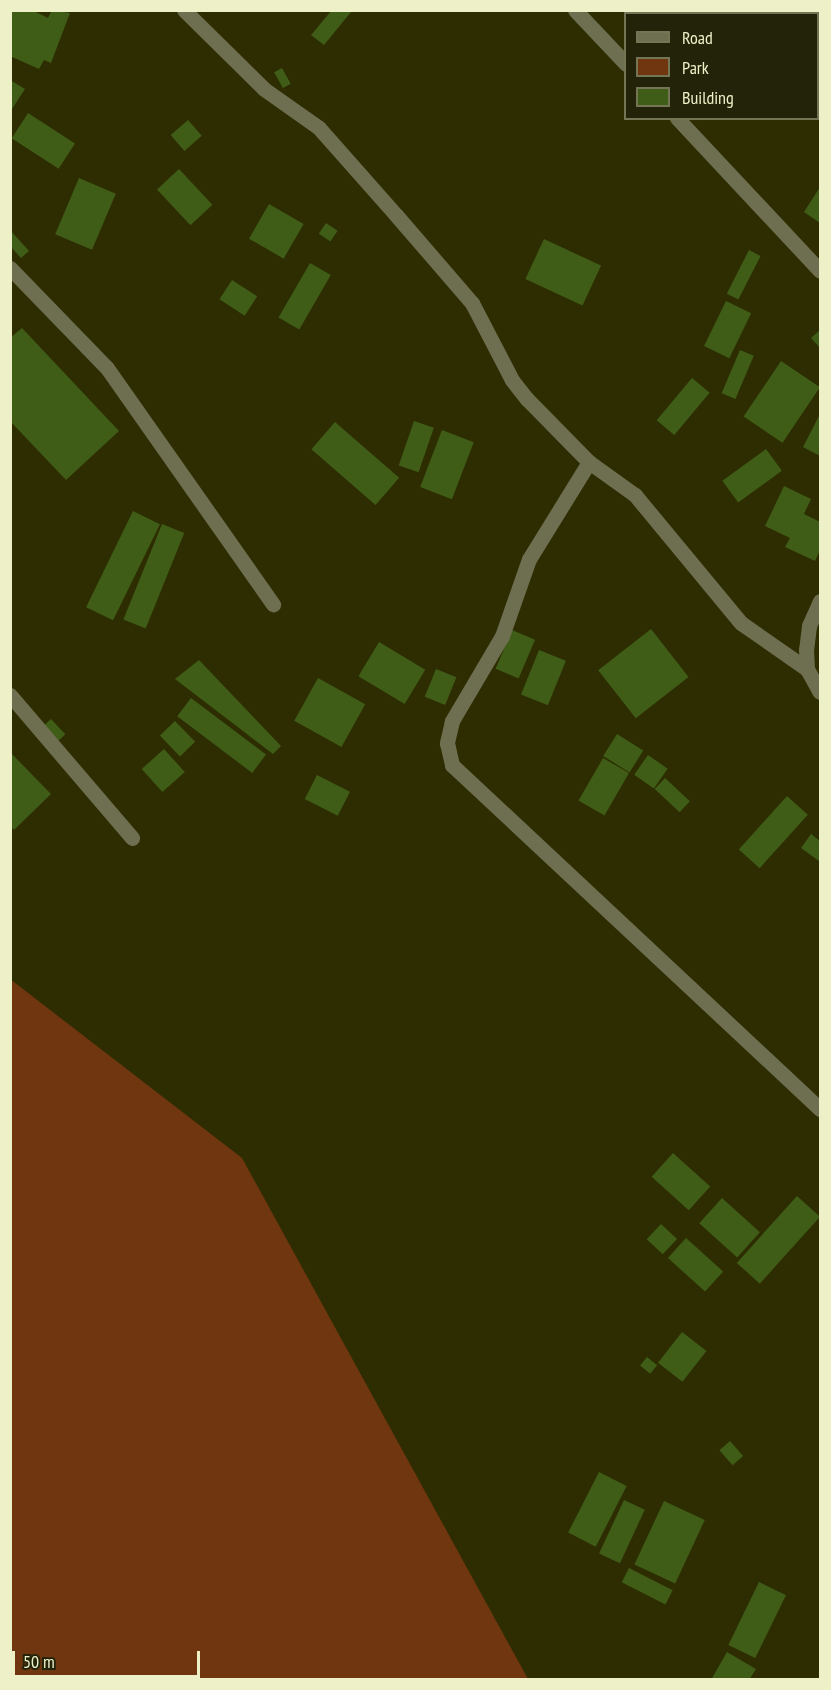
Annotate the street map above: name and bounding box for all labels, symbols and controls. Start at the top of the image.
legend [624,12,819,120]
text: Road [682,26,713,49]
text: Park [682,56,709,79]
text: Building [682,86,734,109]
scale bar [15,1639,202,1677]
text: 50 m [23,1650,55,1673]

